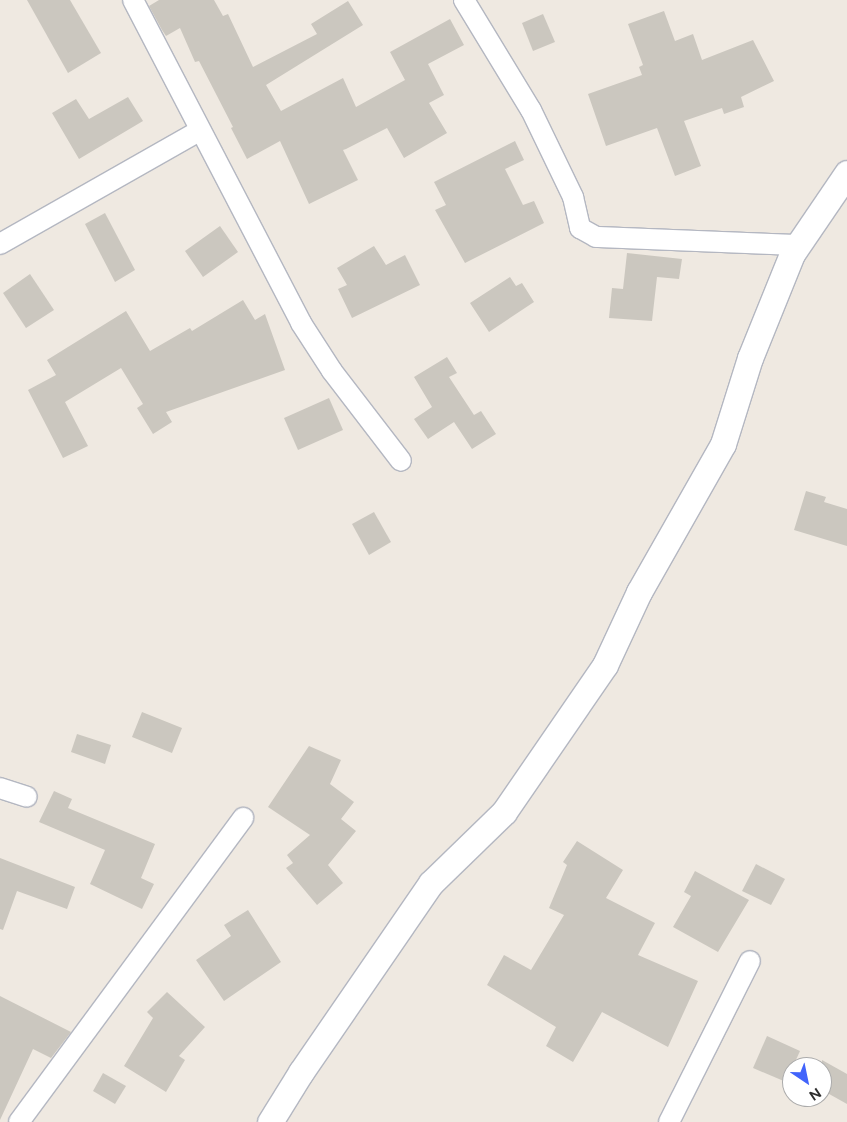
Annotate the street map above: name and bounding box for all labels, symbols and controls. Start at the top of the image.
north arrow [782,1057,832,1107]
text: N [806,1084,824,1104]

